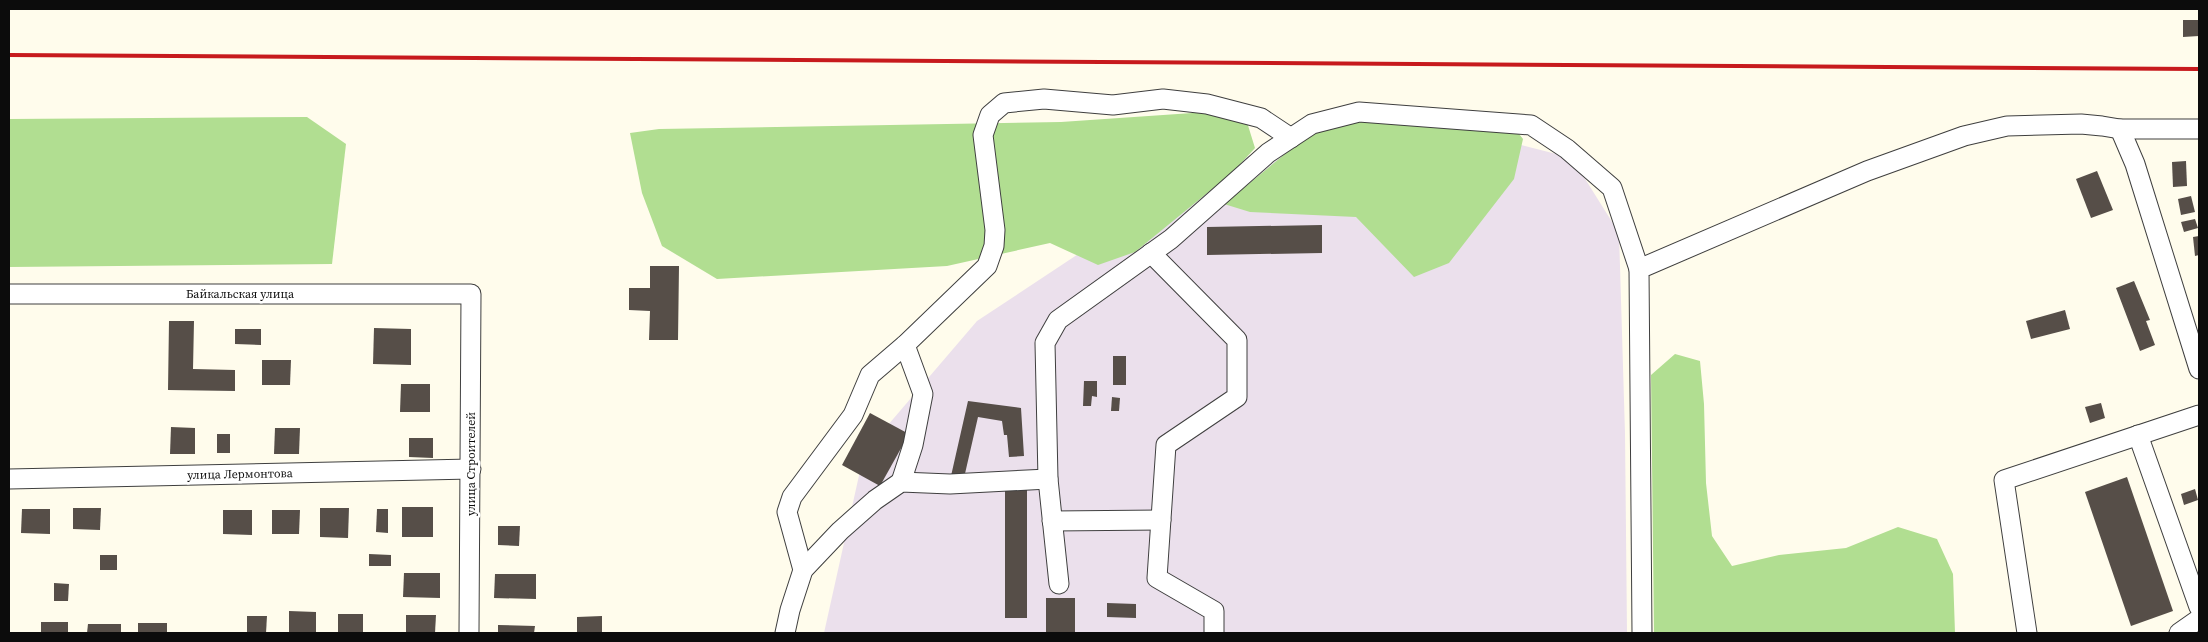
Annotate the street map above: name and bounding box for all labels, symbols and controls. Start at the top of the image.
street label: Байкальская улица [186,286,295,302]
street label: улица Строителей [463,412,479,516]
street label: улица Лермонтова [187,465,294,483]

